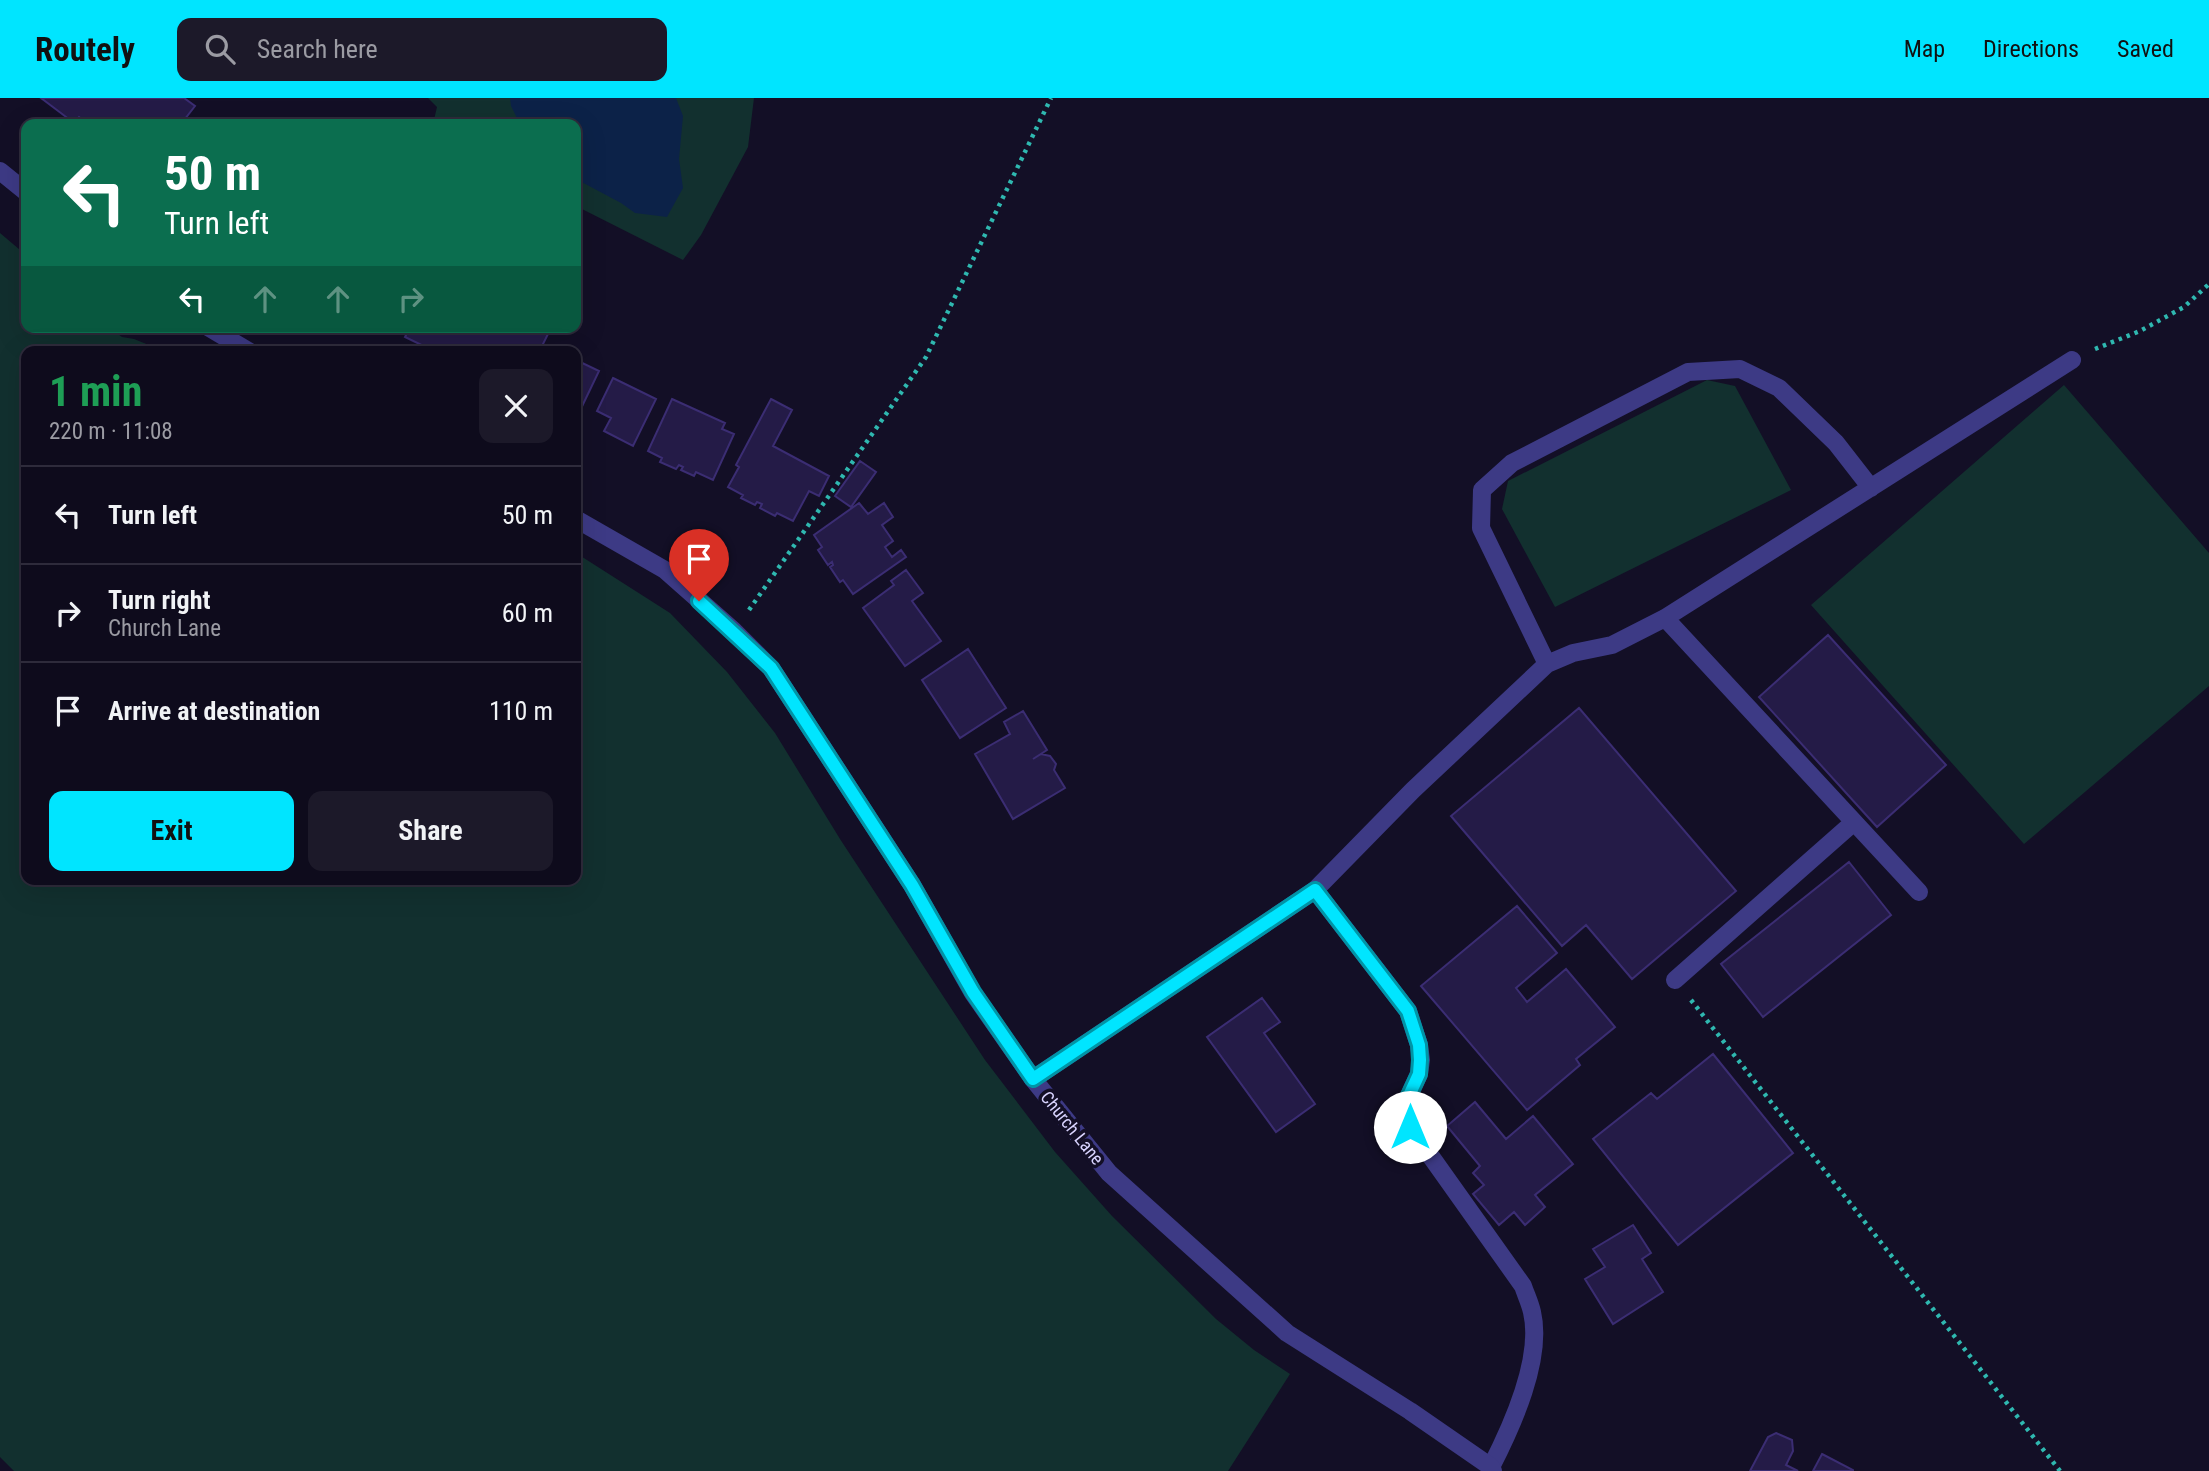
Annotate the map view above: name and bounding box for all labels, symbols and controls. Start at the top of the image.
search box [177,18,667,81]
text: Routely [35,30,135,69]
icon: search [201,30,239,68]
text: Search here [257,34,378,64]
text: Map [1904,35,1945,63]
text: Directions [1983,35,2079,63]
text: Saved [2117,35,2174,63]
text: 50 m [164,145,261,202]
icon: left [49,147,140,238]
text: Turn left [164,204,269,242]
icon: left [173,280,211,318]
icon: ahead [246,280,284,318]
icon: ahead [319,280,357,318]
icon: right [392,280,430,318]
text: 1 min [49,367,142,416]
button: close [479,369,553,443]
text: 220 m · 11:08 [49,418,173,445]
icon: left [49,496,87,534]
text: Turn left [108,500,197,530]
text: 50 m [502,500,553,530]
pin [669,529,729,601]
icon: arrive [680,540,718,578]
text: Turn right [108,585,210,615]
icon: right [49,594,87,632]
text: 60 m [502,598,553,628]
text: Church Lane [108,615,221,642]
icon: arrive [49,692,87,730]
text: Arrive at destination [108,696,320,726]
text: 110 m [489,696,553,726]
button: Exit [49,791,294,871]
button: Share [308,791,553,871]
street label: Church Lane [1036,1087,1108,1169]
position arrow [1373,1090,1447,1164]

